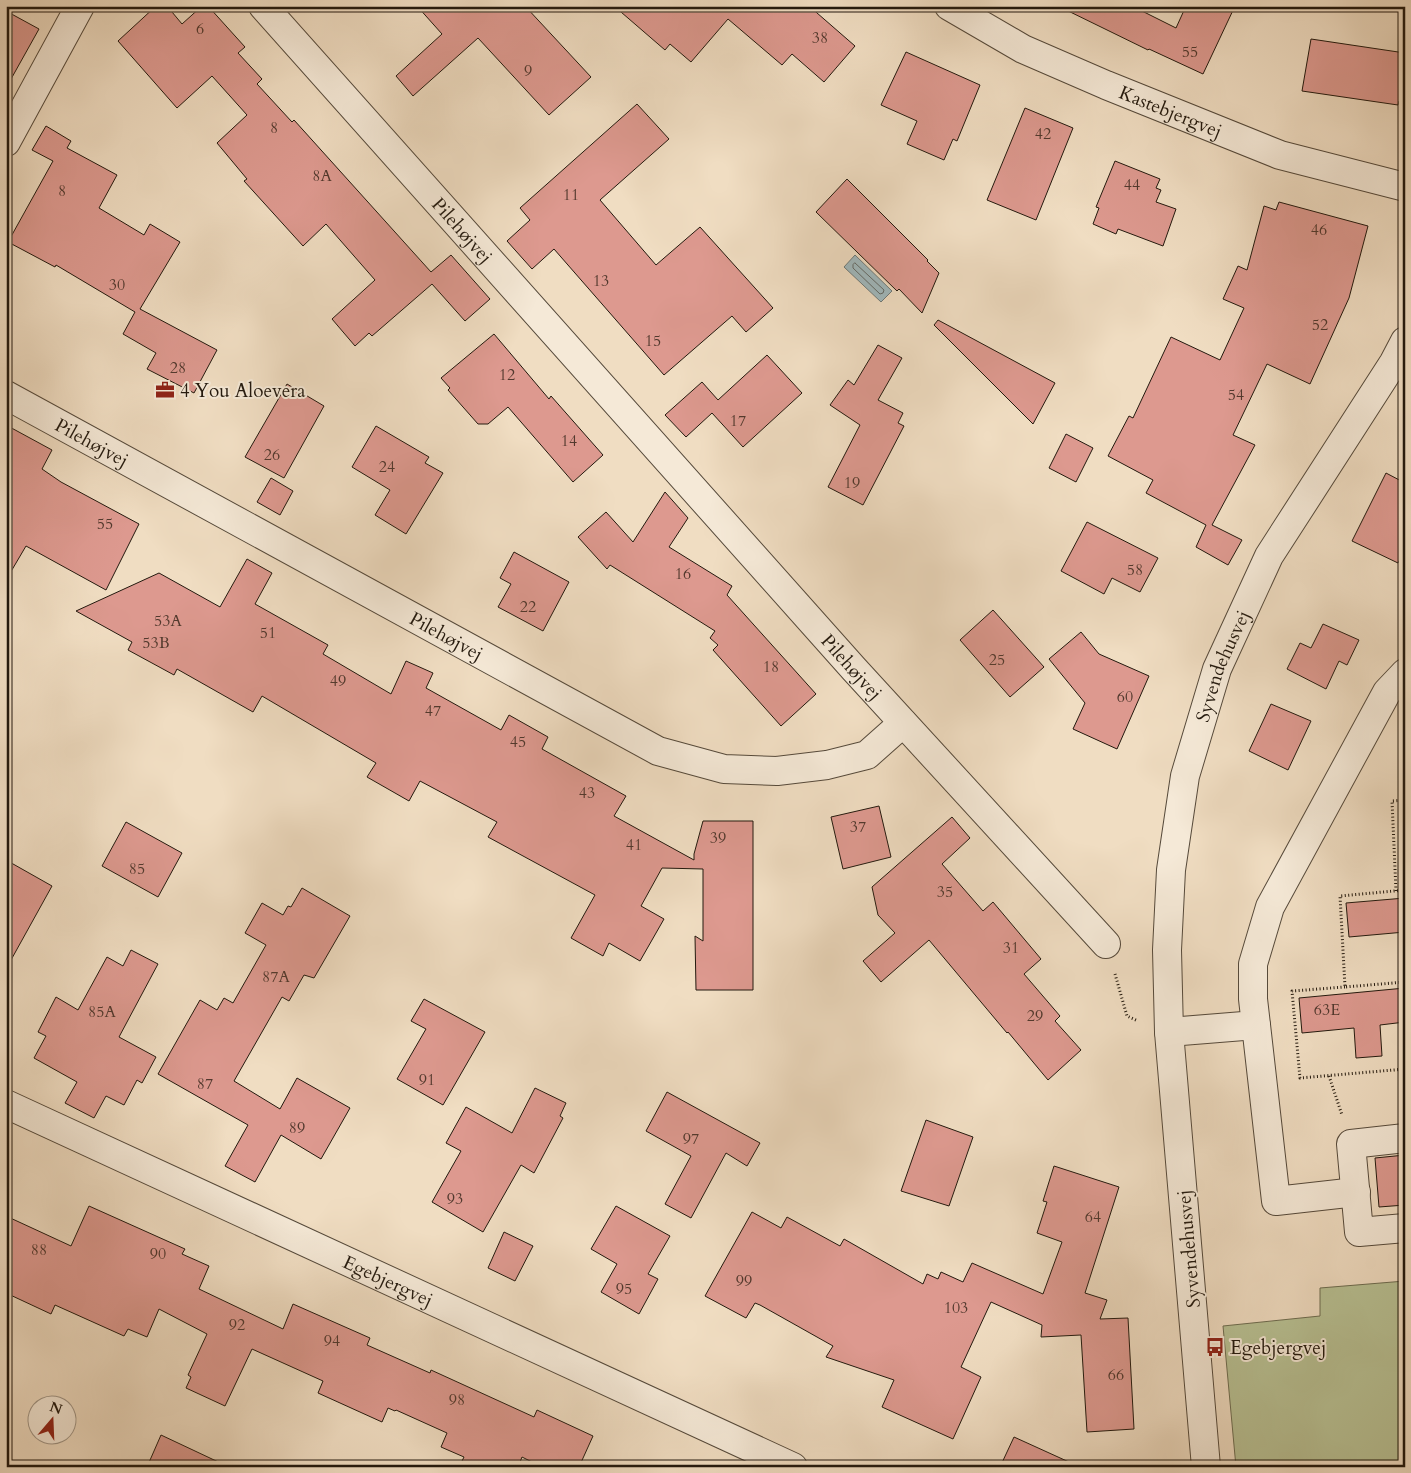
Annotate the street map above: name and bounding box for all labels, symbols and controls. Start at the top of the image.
house number: 6 [196,18,204,40]
house number: 38 [812,27,828,49]
house number: 55 [1182,41,1198,63]
house number: 9 [524,60,532,82]
street label: Kastebjergvej [1115,80,1226,144]
house number: 8 [270,117,278,139]
house number: 42 [1035,123,1051,145]
house number: 8A [312,165,332,187]
house number: 44 [1124,174,1140,196]
house number: 8 [58,180,66,202]
house number: 11 [563,184,579,206]
street label: Pilehøjvej [425,192,498,269]
house number: 46 [1311,219,1327,241]
house number: 13 [593,270,609,292]
house number: 30 [109,274,125,296]
house number: 52 [1312,314,1328,336]
house number: 15 [645,330,661,352]
house number: 28 [170,357,186,379]
house number: 12 [499,364,515,386]
place label: 4 You Aloevera [180,378,305,404]
office icon: 4 You Aloevera [154,379,176,401]
house number: 54 [1228,384,1244,406]
house number: 17 [730,410,746,432]
street label: Pilehøjvej [50,412,133,473]
house number: 14 [561,430,577,452]
house number: 26 [264,444,280,466]
house number: 24 [379,456,395,478]
house number: 19 [844,472,860,494]
house number: 55 [97,513,113,535]
house number: 58 [1127,559,1143,581]
house number: 16 [675,563,691,585]
house number: 22 [520,596,536,618]
street label: Pilehøjvej [405,606,488,667]
street label: Syvendehusvej [1190,606,1256,725]
house number: 53A [154,610,183,632]
house number: 51 [260,622,276,644]
street label: Pilehøjvej [815,629,888,706]
house number: 53B [142,632,170,654]
house number: 25 [989,649,1005,671]
house number: 18 [763,656,779,678]
house number: 49 [330,670,346,692]
house number: 60 [1117,686,1133,708]
house number: 47 [425,700,441,722]
house number: 45 [510,731,526,753]
house number: 43 [579,782,595,804]
house number: 37 [850,816,866,838]
house number: 39 [710,827,726,849]
house number: 41 [626,834,642,856]
house number: 85 [129,858,145,880]
house number: 35 [937,881,953,903]
house number: 31 [1003,937,1019,959]
house number: 87A [262,966,291,988]
house number: 63E [1314,999,1340,1021]
house number: 85A [88,1001,117,1023]
house number: 29 [1027,1005,1043,1027]
house number: 91 [419,1069,435,1091]
house number: 87 [197,1073,213,1095]
house number: 89 [289,1117,305,1139]
house number: 97 [683,1128,699,1150]
house number: 93 [447,1188,463,1210]
street label: Syvendehusvej [1171,1189,1207,1309]
house number: 64 [1085,1206,1101,1228]
house number: 88 [31,1239,47,1261]
house number: 90 [150,1243,166,1265]
street label: Egebjergvej [339,1249,437,1313]
house number: 99 [736,1270,752,1292]
house number: 95 [616,1278,632,1300]
house number: 103 [944,1297,968,1319]
house number: 92 [229,1314,245,1336]
house number: 94 [324,1330,340,1352]
place label: Egebjergvej [1230,1335,1326,1361]
bus stop icon: Egebjergvej [1204,1336,1226,1358]
house number: 66 [1108,1364,1124,1386]
house number: 98 [449,1389,465,1411]
north arrow [28,1396,78,1446]
text: N [47,1397,65,1419]

